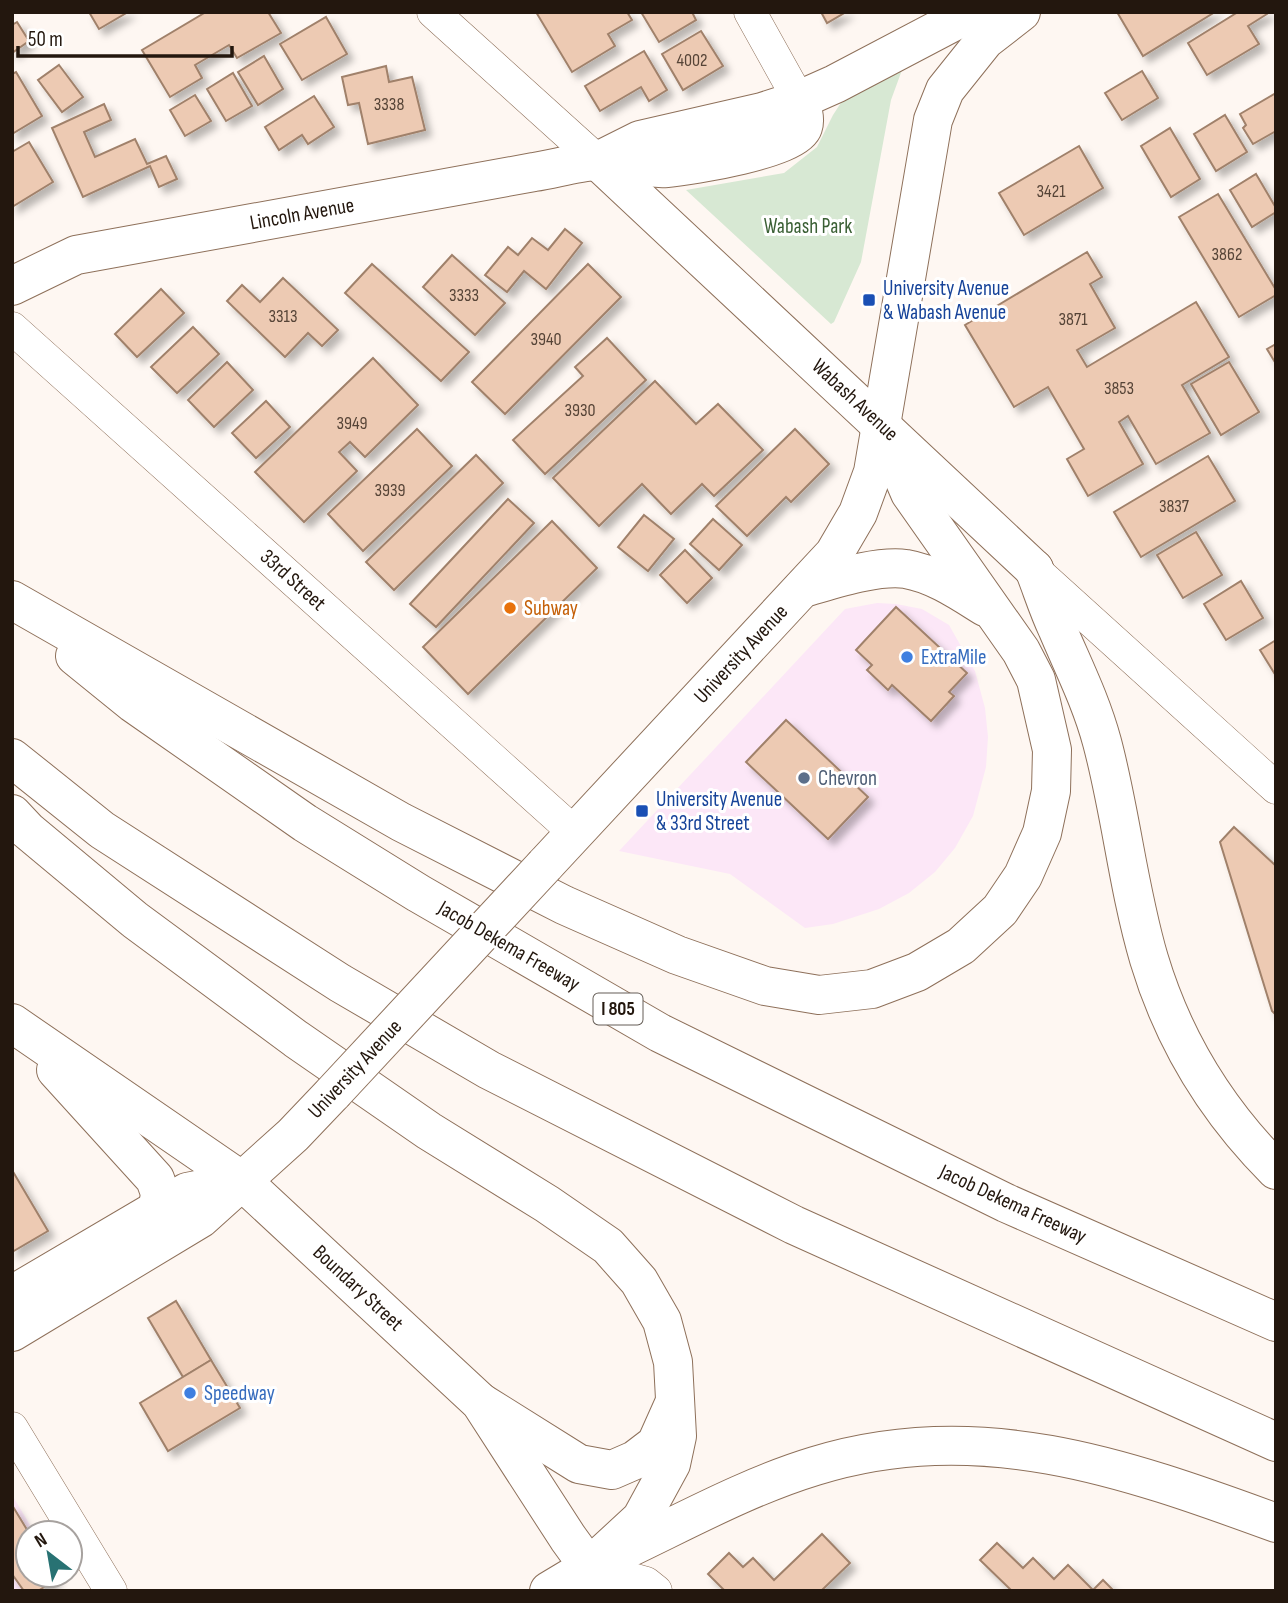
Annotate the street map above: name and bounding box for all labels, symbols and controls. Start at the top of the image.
scale bar [18,14,231,58]
text: 50 m [28,27,63,52]
house number: 4002 [677,50,708,71]
house number: 3338 [374,94,404,115]
house number: 3421 [1037,181,1066,202]
street label: Lincoln Avenue [248,193,356,235]
park label: Wabash Park [764,214,852,239]
house number: 3862 [1212,244,1242,265]
place label: University Avenue & Wabash Avenue [883,276,1009,325]
house number: 3333 [449,285,479,306]
marker: University Avenue & Wabash Avenue [861,292,877,308]
house number: 3313 [269,306,297,327]
house number: 3871 [1059,309,1088,330]
house number: 3940 [530,329,562,350]
street label: Wabash Avenue [807,354,903,446]
house number: 3853 [1104,378,1134,399]
house number: 3930 [564,400,596,421]
house number: 3949 [336,413,368,434]
house number: 3939 [374,480,406,501]
house number: 3837 [1159,496,1190,517]
street label: 33rd Street [255,544,331,616]
place label: Subway [524,596,578,621]
street label: University Avenue [689,599,793,709]
marker: Subway [502,600,518,616]
place label: ExtraMile [921,645,986,670]
marker: ExtraMile [899,649,915,665]
place label: Chevron [818,766,877,791]
marker: Chevron [796,770,812,786]
place label: University Avenue & 33rd Street [656,787,782,836]
marker: University Avenue & 33rd Street [634,803,650,819]
street label: Jacob Dekema Freeway [433,895,584,997]
road number: I 805 [594,993,642,1024]
street label: University Avenue [303,1014,407,1124]
street label: Jacob Dekema Freeway [935,1159,1090,1249]
street label: Boundary Street [308,1240,408,1336]
place label: Speedway [204,1381,275,1406]
marker: Speedway [182,1385,198,1401]
north arrow [14,1519,84,1589]
text: N [31,1528,51,1553]

